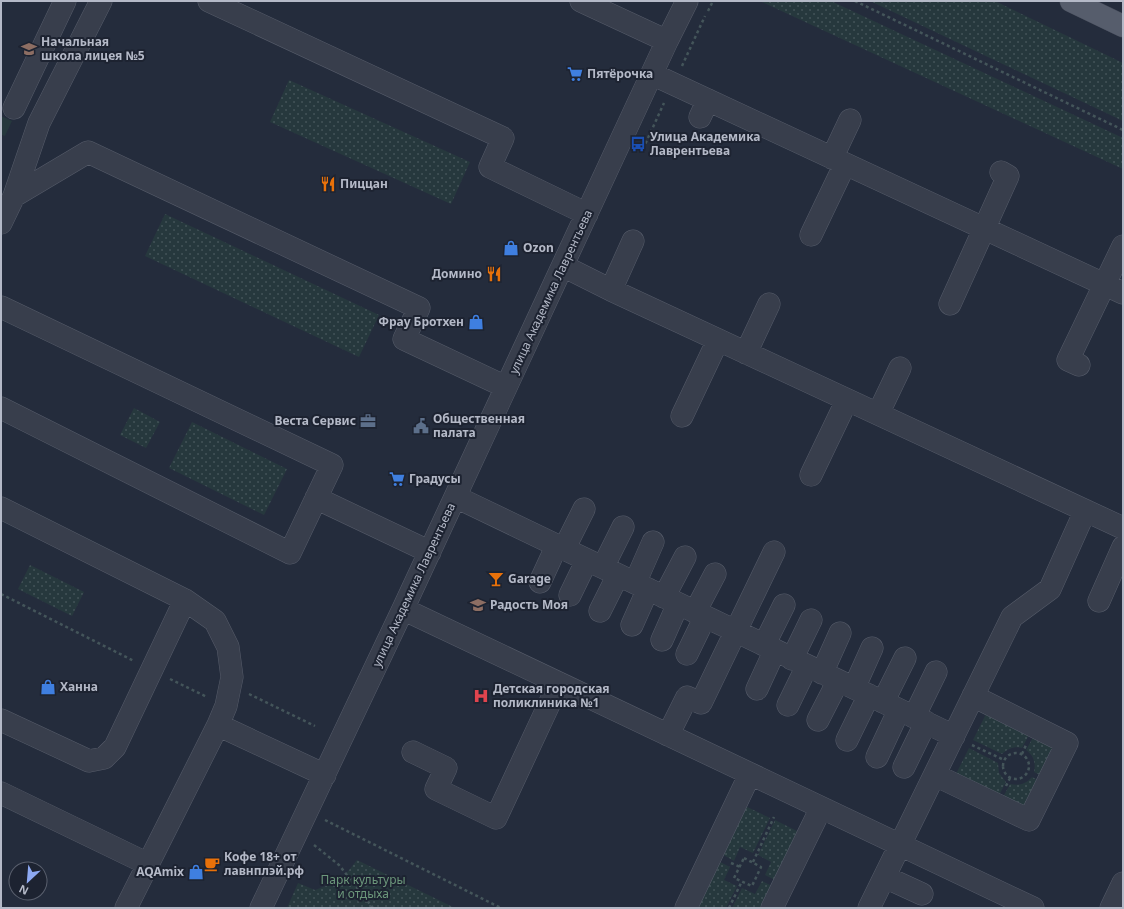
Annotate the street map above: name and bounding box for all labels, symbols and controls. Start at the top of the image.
place label: Начальная школа лицея №5 [41,33,145,64]
school or university icon: Начальная школа лицея №5 [20,40,38,58]
supermarket icon: Пятёрочка [566,65,584,83]
place label: Пятёрочка [587,65,653,82]
place label: Улица Академика Лаврентьева [650,128,760,159]
bus stop icon: Улица Академика Лаврентьева [629,135,647,153]
restaurant icon: Пиццан [319,175,337,193]
place label: Пиццан [340,175,388,192]
street label: улица Академика Лаврентьева [505,207,596,377]
shop icon: Ozon [502,239,520,257]
place label: Ozon [523,239,554,256]
place label: Домино [432,265,482,282]
restaurant icon: Домино [485,265,503,283]
place label: Фрау Бротхен [378,313,464,330]
shop icon: Фрау Бротхен [467,313,485,331]
place label: Общественная палата [433,410,525,441]
place label: Веста Сервис [275,412,356,429]
office icon: Веста Сервис [359,412,377,430]
public building icon: Общественная палата [412,417,430,435]
supermarket icon: Градусы [388,470,406,488]
place label: Градусы [409,470,461,487]
street label: улица Академика Лаврентьева [368,500,459,670]
bar icon: Garage [487,570,505,588]
place label: Garage [508,570,551,587]
school or university icon: Радость Моя [469,596,487,614]
place label: Радость Моя [490,596,568,613]
shop icon: Ханна [39,678,57,696]
place label: Ханна [60,678,98,695]
place label: Детская городская поликлиника №1 [493,680,610,711]
hospital icon: Детская городская поликлиника №1 [472,687,490,705]
place label: Кофе 18+ от лавнплэй.рф [224,848,304,879]
cafe icon: Кофе 18+ от лавнплэй.рф [203,855,221,873]
north arrow [8,861,48,901]
place label: AQAmix [136,863,184,880]
shop icon: AQAmix [187,863,205,881]
park label: Парк культуры и отдыха [320,871,406,902]
text: N [16,882,31,899]

